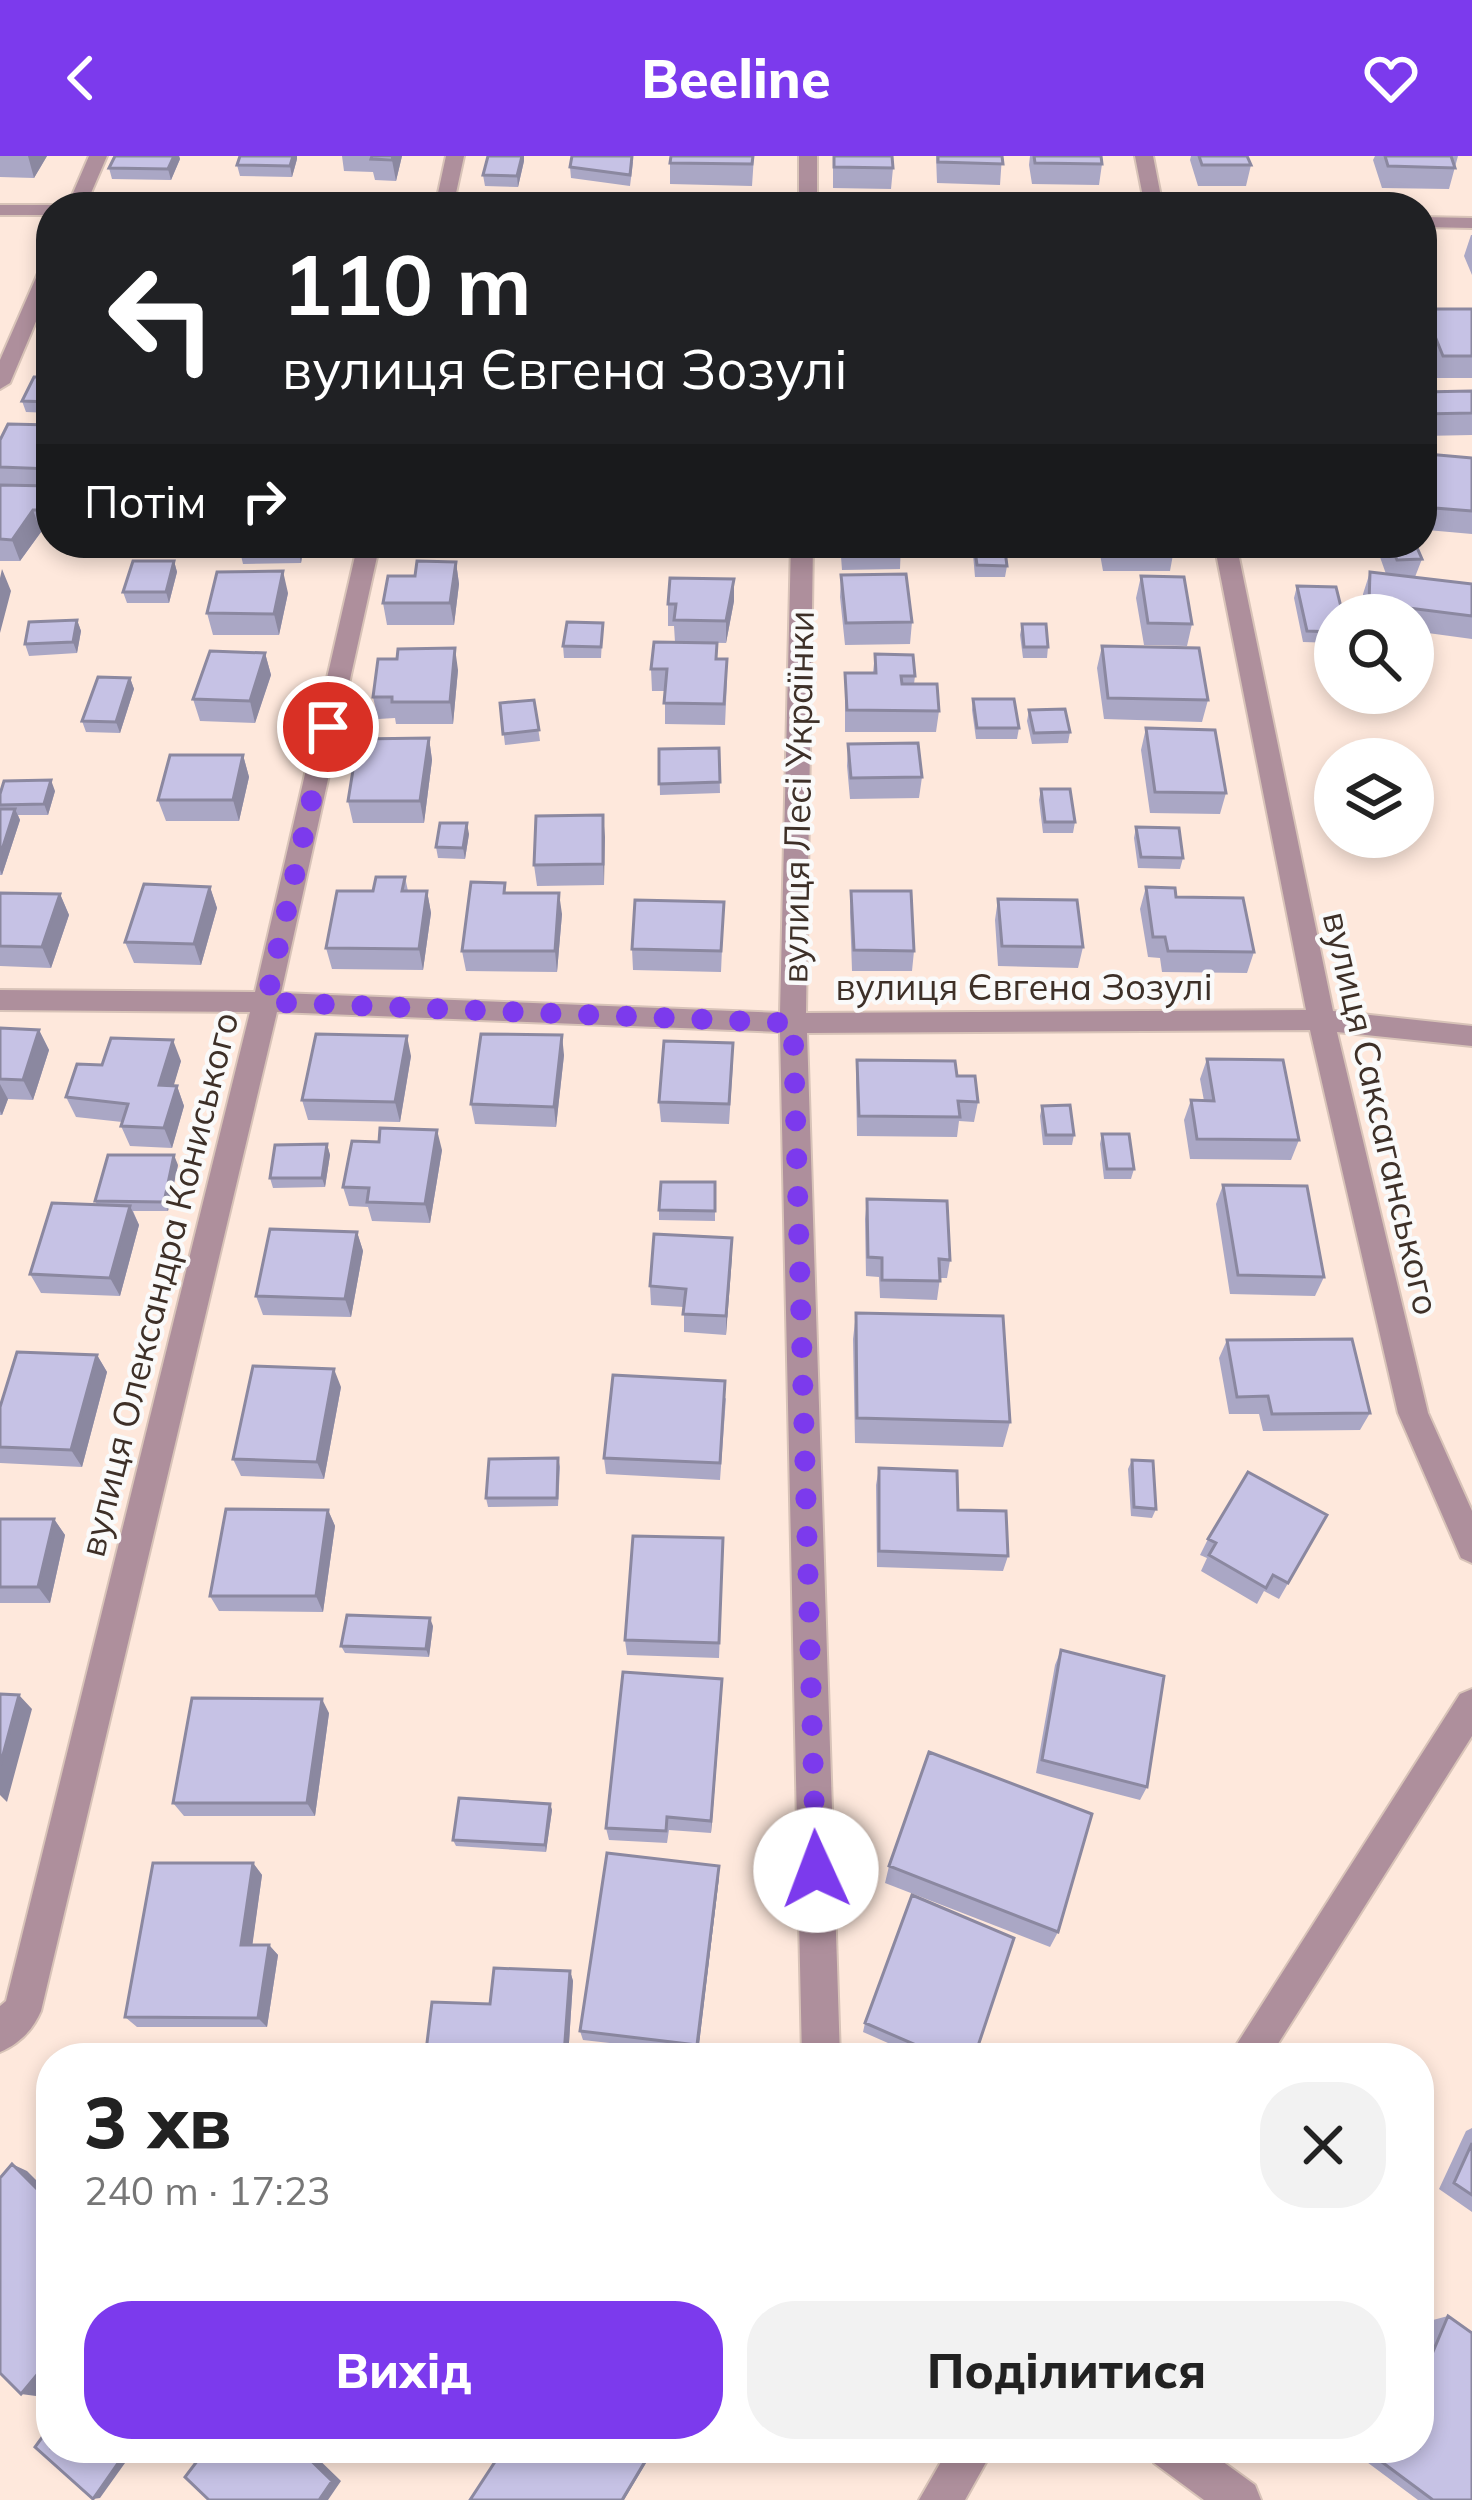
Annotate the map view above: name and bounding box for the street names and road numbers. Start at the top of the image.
street label: вулиця Лесі Українки [771,610,823,984]
street label: вулиця Саксаганського [1314,907,1450,1319]
street label: вулиця Євгена Зозулі [835,964,1213,1009]
street label: вулиця Олександра Кониського [69,1007,247,1561]

